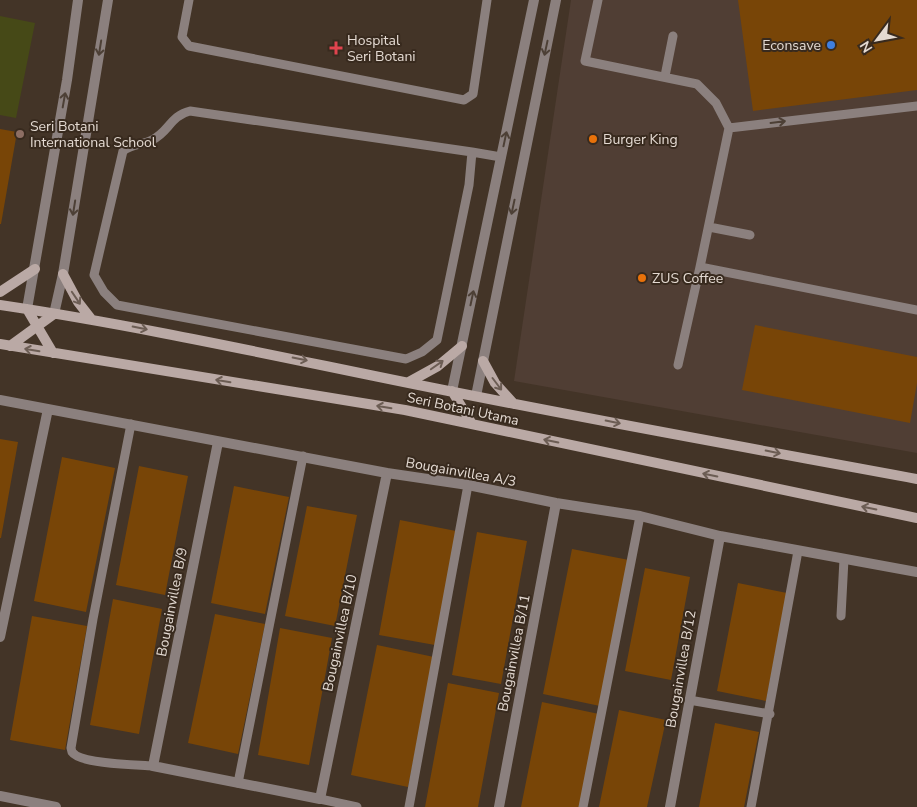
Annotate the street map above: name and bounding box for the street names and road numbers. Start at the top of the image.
street label: Seri Botani Utama [405,388,521,430]
street label: Bougainvillea A/3 [404,453,518,491]
street label: Bougainvillea B/9 [152,546,192,658]
street label: Bougainvillea B/10 [318,573,362,693]
street label: Bougainvillea B/11 [493,593,535,713]
street label: Bougainvillea B/12 [661,609,701,729]

